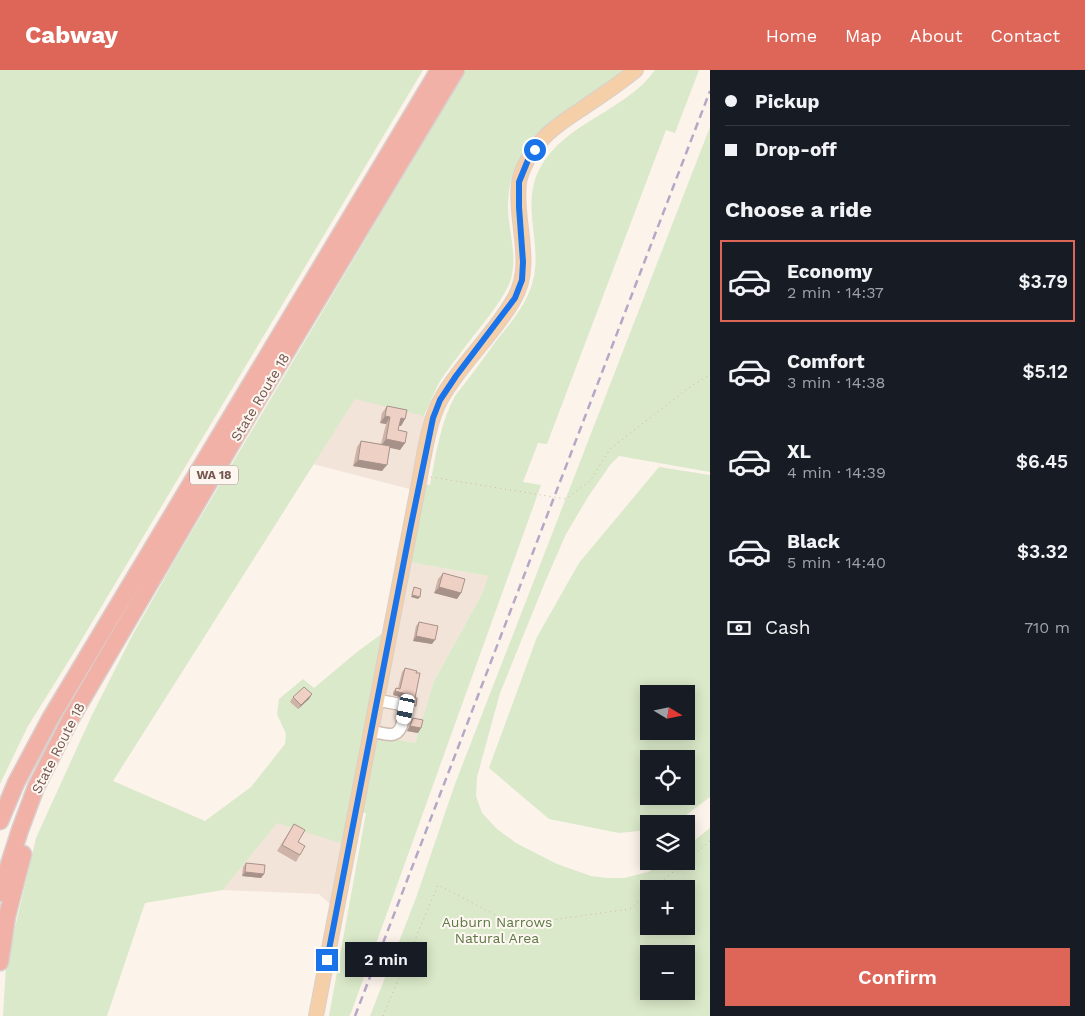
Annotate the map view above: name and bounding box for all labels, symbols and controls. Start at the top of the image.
text: Cabway [25,21,118,49]
text: Home [766,25,817,46]
text: Map [845,25,882,46]
text: About [910,25,962,46]
text: Contact [990,25,1060,46]
text: Pickup [755,90,819,113]
text: Drop-off [755,138,837,161]
route start [524,139,546,161]
text: Choose a ride [725,197,872,222]
icon: car [727,259,772,304]
text: Economy [787,260,872,283]
text: $3.79 [1018,270,1068,293]
text: 2 min · 14:37 [787,283,884,302]
icon: car [727,349,772,394]
street label: State Route 18 [227,350,293,444]
text: Comfort [787,350,865,373]
text: $5.12 [1022,360,1068,383]
text: 3 min · 14:38 [787,373,885,392]
icon: car [727,439,772,484]
text: XL [787,440,811,463]
text: $6.45 [1016,450,1068,473]
text: 4 min · 14:39 [787,463,886,482]
road number: WA 18 [190,466,238,484]
icon: car [727,529,772,574]
text: Black [787,530,840,553]
text: $3.32 [1017,540,1068,563]
text: 5 min · 14:40 [787,553,886,572]
icon: cash [725,614,753,642]
text: Cash [765,616,811,639]
text: 710 m [1024,618,1070,637]
north arrow [640,685,695,740]
map controls [640,685,695,1000]
car [395,693,416,725]
street label: State Route 18 [28,700,88,796]
button: locate [640,750,695,805]
button: layers [640,815,695,870]
button: + [640,880,695,935]
park label: Auburn Narrows Natural Area [442,914,552,946]
callout: 2 min [344,942,427,978]
button: − [640,945,695,1000]
button: Confirm [725,948,1070,1006]
route end [316,949,338,971]
text: 2 min [364,950,408,969]

